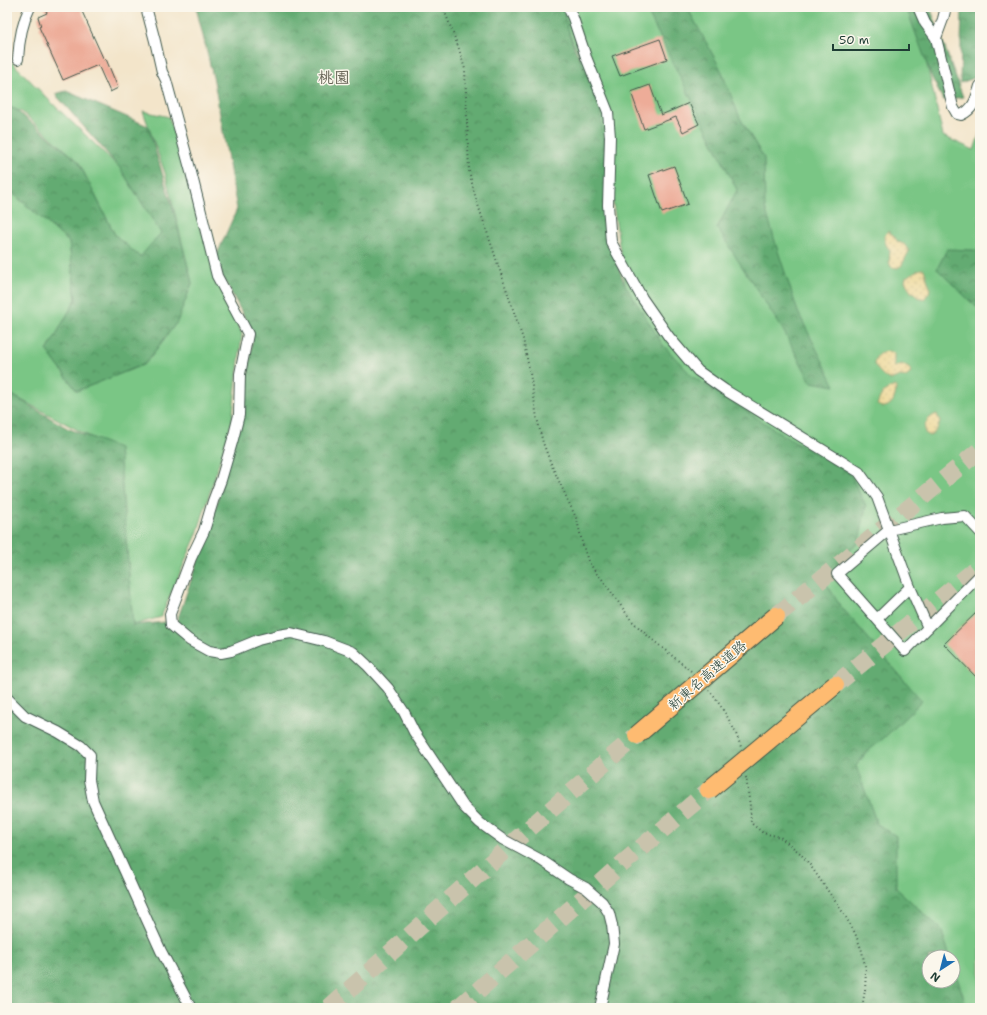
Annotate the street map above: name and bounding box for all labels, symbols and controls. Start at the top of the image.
scale bar [833,26,909,52]
text: 50 m [839,32,869,48]
district label: 桃園 [318,67,350,88]
street label: 新東名高速道路 [664,636,750,714]
north arrow [921,949,961,989]
text: N [927,968,943,985]

